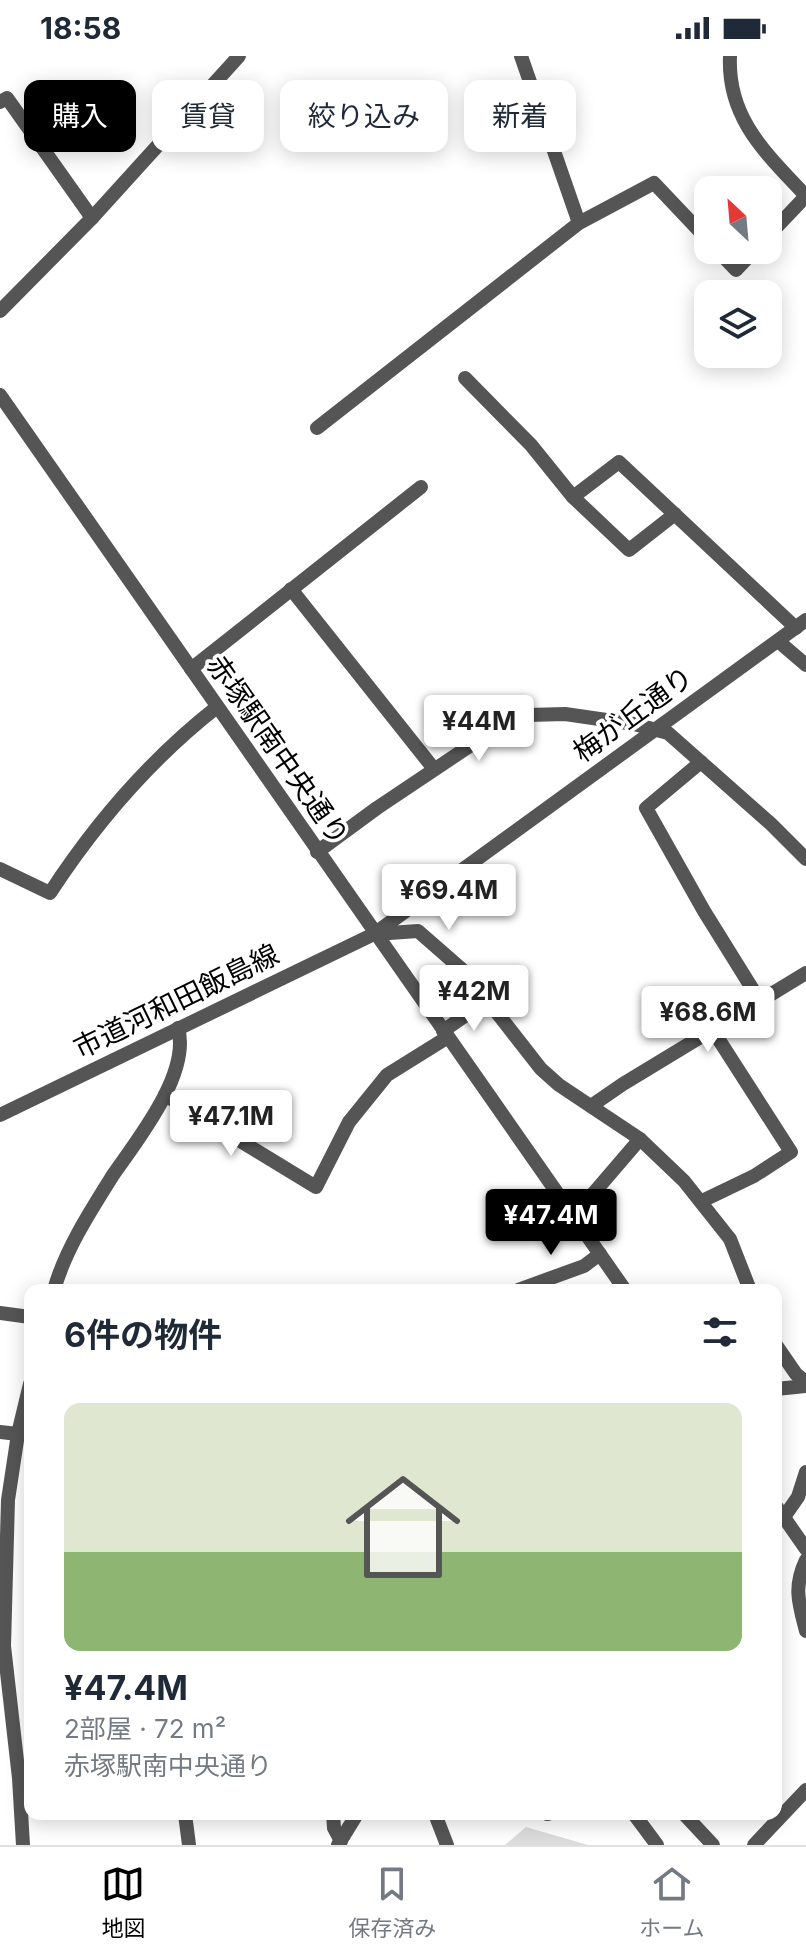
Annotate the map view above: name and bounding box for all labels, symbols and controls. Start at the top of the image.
text: 18:58 [40,10,121,46]
chip: 購入 [24,80,136,152]
chip: 賃貸 [152,80,264,152]
chip: 絞り込み [280,80,448,152]
chip: 新着 [464,80,576,152]
north arrow [694,176,782,264]
map controls [694,176,782,368]
button: layers [694,280,782,368]
street label: 赤塚駅南中央通り [200,648,356,852]
street label: 梅が丘通り [566,659,700,769]
pin: ¥44M [432,695,526,763]
text: ¥44M [442,705,516,736]
pin: ¥69.4M [384,864,514,932]
text: ¥69.4M [400,874,498,905]
street label: 市道河和田飯島線 [68,937,284,1065]
pin: ¥42M [427,965,521,1033]
text: ¥42M [437,975,511,1006]
pin: ¥68.6M [643,986,773,1054]
text: ¥68.6M [659,996,757,1027]
pin: ¥47.1M [166,1090,296,1158]
text: ¥47.1M [188,1100,274,1131]
pin: ¥47.4M [486,1189,616,1257]
text: ¥47.4M [504,1199,598,1230]
icon: filters [698,1310,742,1354]
text: 6件の物件 [64,1314,222,1355]
icon: home [331,1455,475,1599]
text: ¥47.4M [64,1667,188,1708]
text: 2部屋 · 72 m² [64,1713,226,1744]
text: 赤塚駅南中央通り [64,1750,272,1781]
tab: 地図 [101,1862,145,1942]
tab: 保存済み [348,1862,436,1942]
tab: ホーム [639,1862,705,1942]

